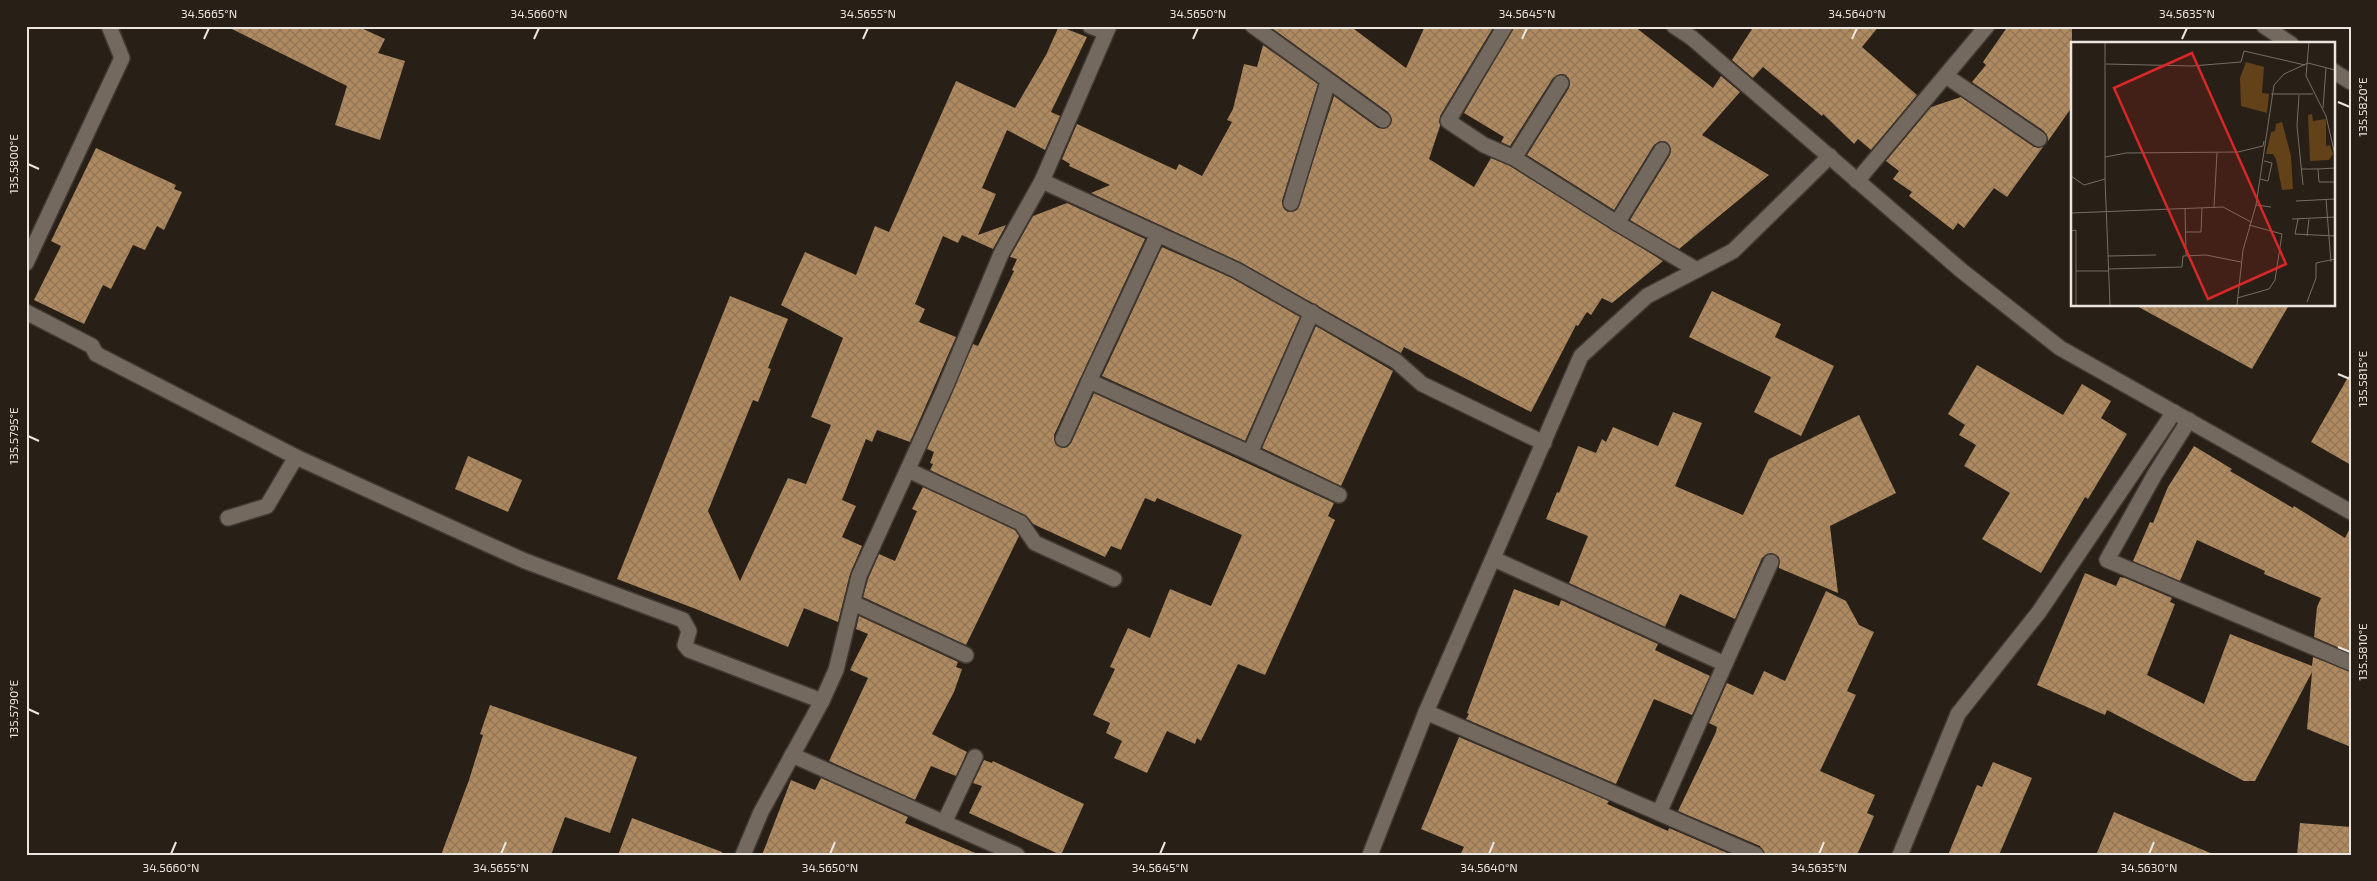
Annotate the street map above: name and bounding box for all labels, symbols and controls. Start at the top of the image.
text: 34.5665°N [181,6,237,20]
text: 34.5660°N [510,6,568,20]
text: 34.5655°N [840,6,896,20]
text: 34.5650°N [1170,6,1226,20]
text: 34.5645°N [1499,6,1555,20]
text: 34.5640°N [1828,6,1886,20]
text: 34.5635°N [2159,6,2215,20]
inset map [2071,42,2334,306]
text: 135.5820°E [2355,77,2369,137]
text: 135.5800°E [6,134,20,194]
text: 135.5815°E [2355,350,2369,407]
text: 135.5795°E [6,407,20,465]
text: 135.5810°E [2355,623,2369,681]
text: 135.5790°E [6,680,20,738]
text: 34.5660°N [142,860,200,874]
text: 34.5655°N [473,860,529,874]
text: 34.5650°N [802,860,858,874]
text: 34.5645°N [1132,860,1188,874]
text: 34.5640°N [1460,860,1518,874]
text: 34.5635°N [1791,860,1847,874]
text: 34.5630°N [2121,860,2177,874]

